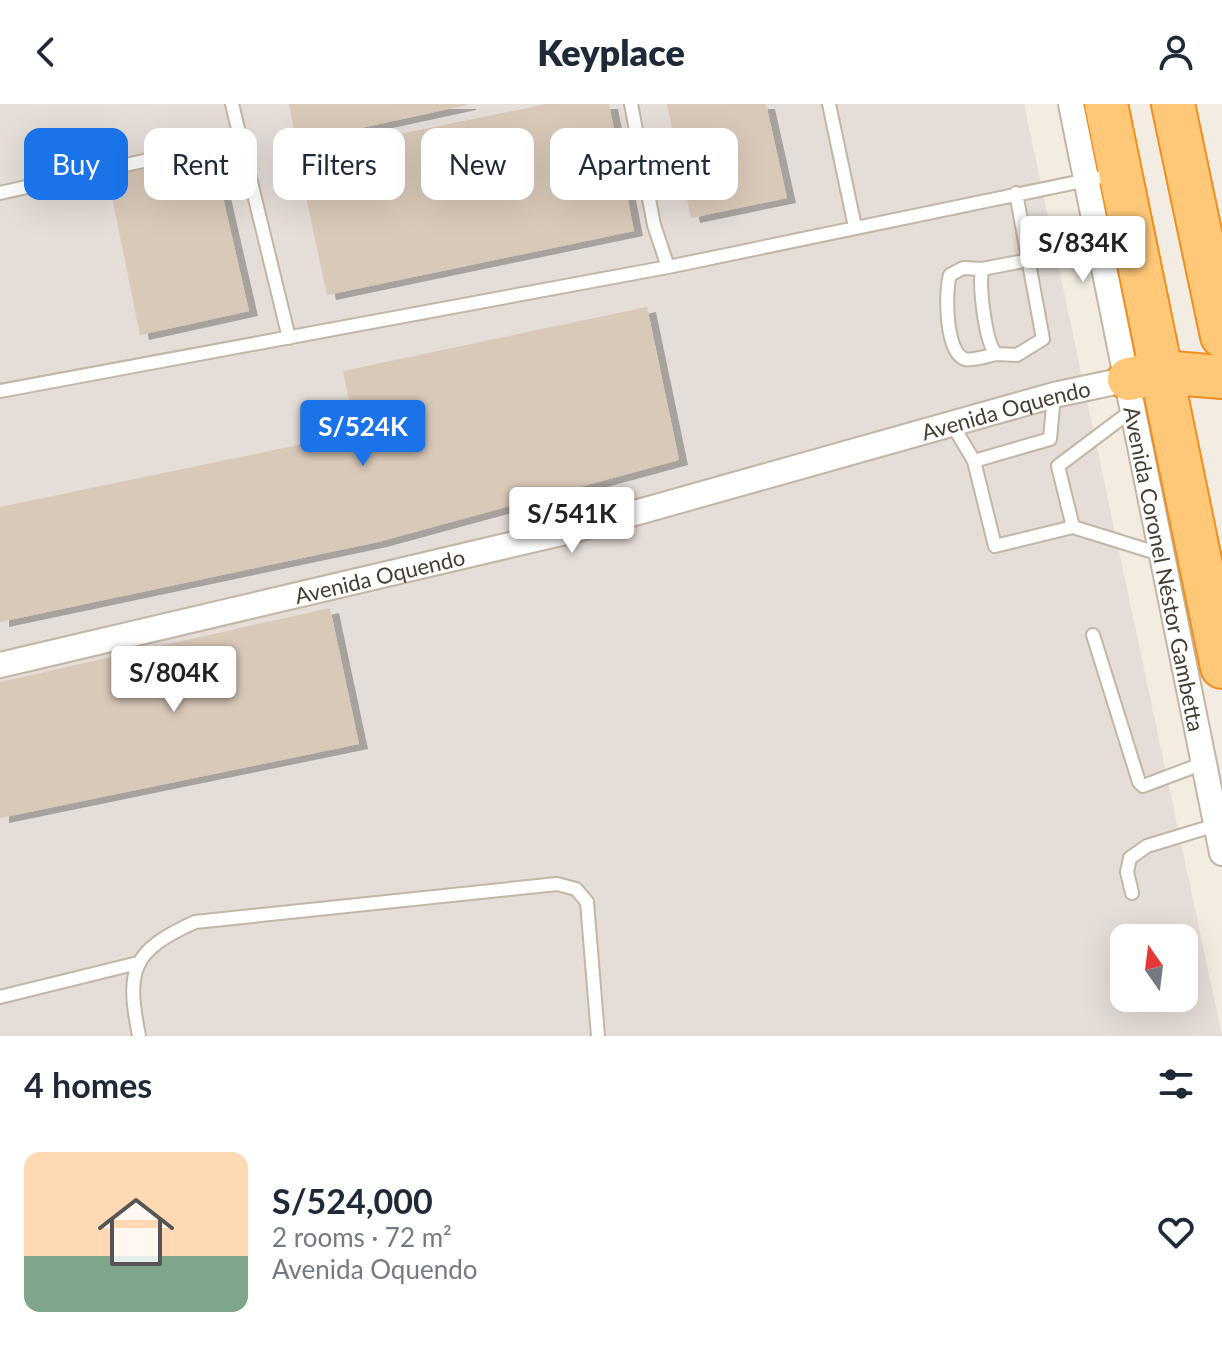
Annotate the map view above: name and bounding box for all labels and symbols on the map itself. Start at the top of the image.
pin: S/834K [1018,216,1148,284]
street label: Avenida Oquendo [918,374,1093,445]
pin: S/524K [298,400,428,468]
street label: Avenida Coronel Néstor Gambetta [1119,404,1211,734]
pin: S/541K [507,487,637,555]
street label: Avenida Oquendo [292,543,467,609]
pin: S/804K [109,646,239,714]
north arrow [1110,924,1198,1012]

